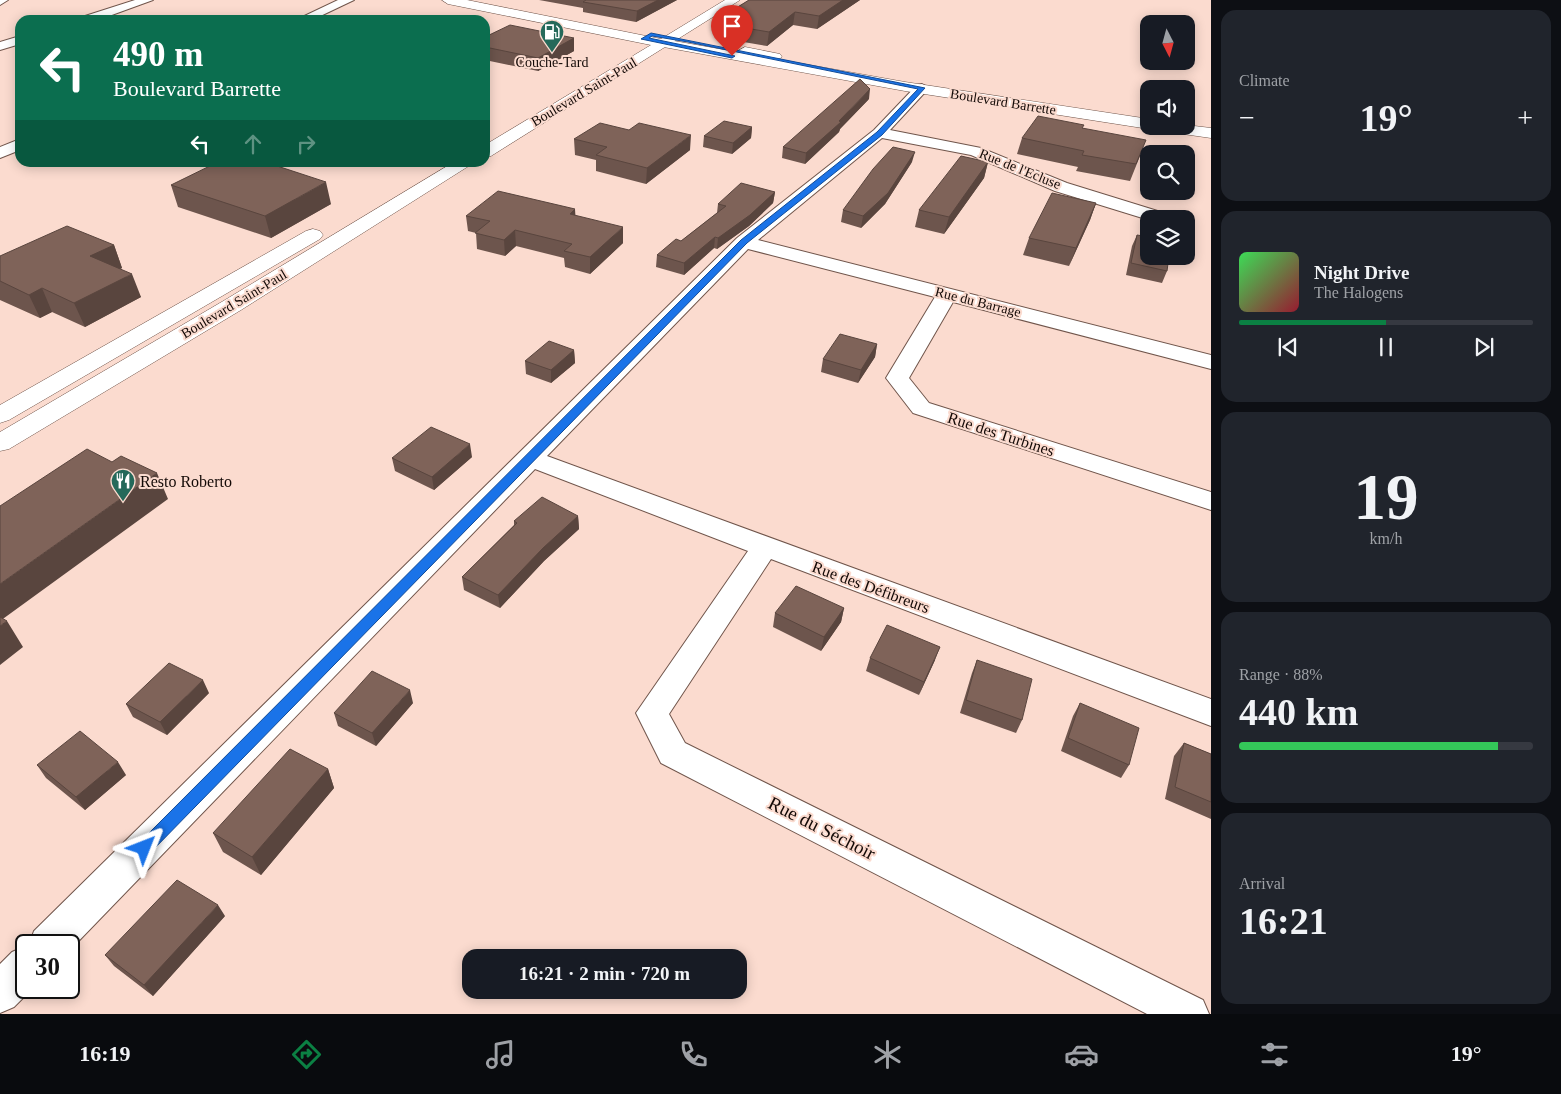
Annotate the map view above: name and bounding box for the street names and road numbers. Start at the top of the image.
street label: Boulevard Saint-Paul [529,55,639,129]
street label: Boulevard Barrette [949,86,1057,118]
street label: Rue de l'Ecluse [977,146,1063,192]
street label: Boulevard Saint-Paul [179,267,289,341]
street label: Rue du Barrage [934,284,1022,320]
street label: Rue des Turbines [946,409,1056,459]
street label: Rue des Défibreurs [810,558,932,616]
street label: Rue du Séchoir [765,792,880,864]

